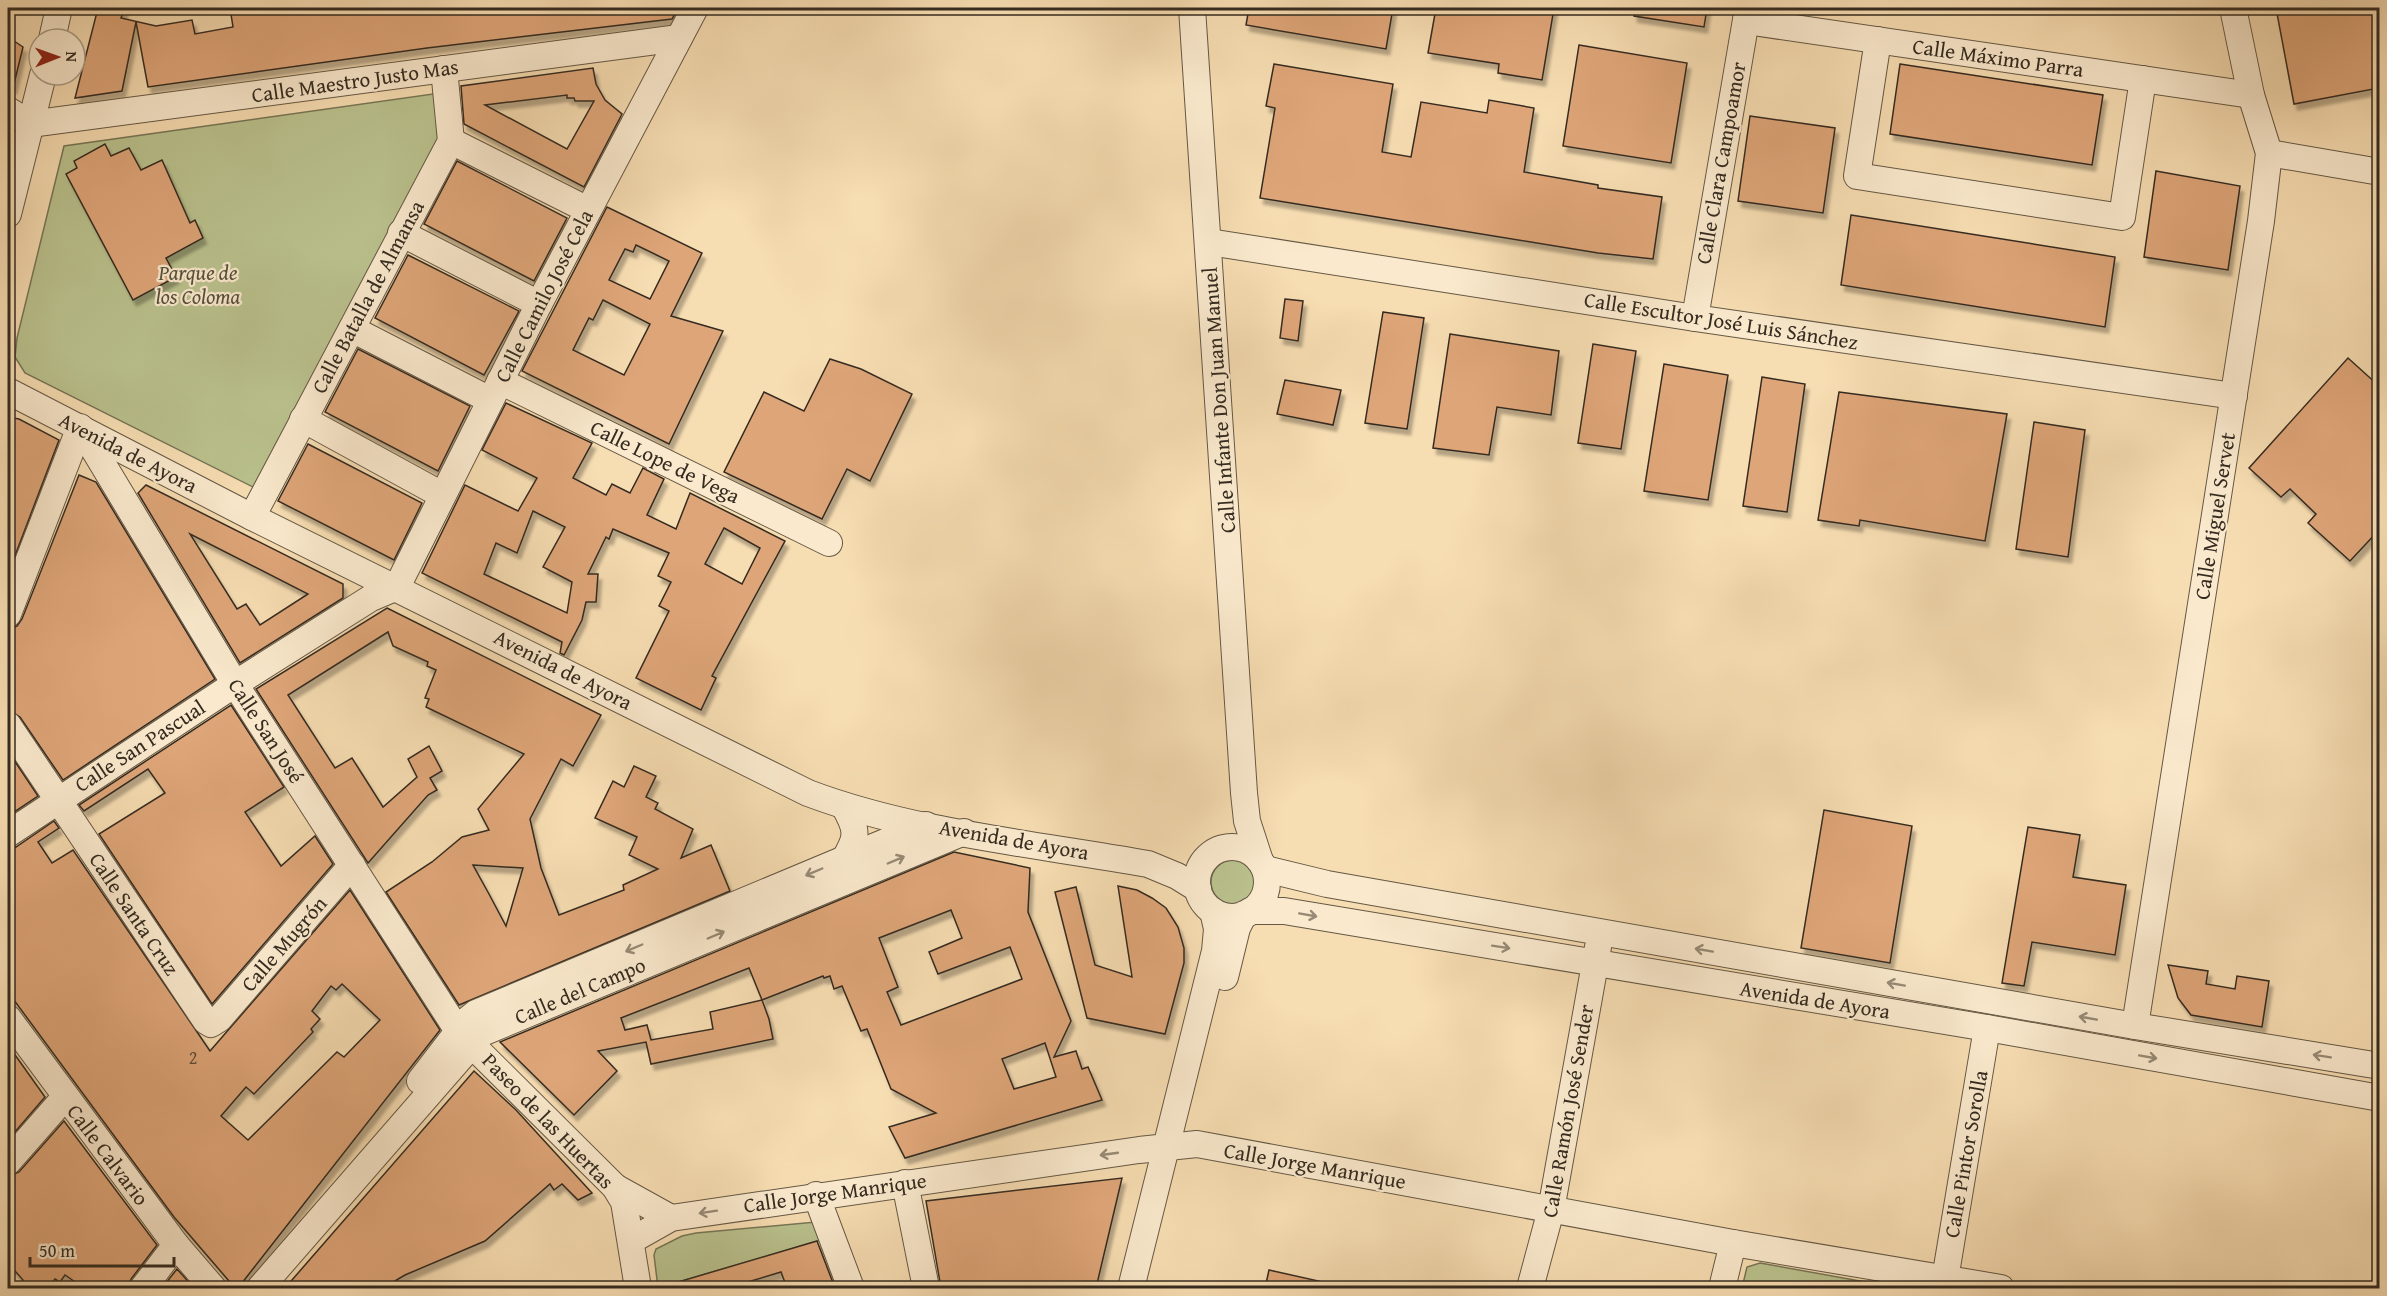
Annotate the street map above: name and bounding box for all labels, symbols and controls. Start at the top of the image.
north arrow [27,27,87,87]
street label: Calle Máximo Parra [1911,30,2085,85]
text: N [60,51,84,63]
street label: Calle Maestro Justo Mas [249,51,460,110]
street label: Calle Clara Campoamor [1687,59,1754,266]
street label: Calle Batalla de Almansa [304,195,432,399]
street label: Calle Camilo José Cela [487,204,601,388]
park label: Parque de los Coloma [156,257,241,312]
street label: Calle Infante Don Juan Manuel [1194,266,1243,534]
street label: Calle Escultor José Luis Sánchez [1582,284,1860,357]
street label: Avenida de Ayora [54,404,203,501]
street label: Calle Lope de Vega [585,412,745,511]
street label: Calle Miguel Servet [2186,430,2243,602]
street label: Avenida de Ayora [489,621,638,718]
street label: Calle San José [221,672,312,789]
street label: Calle San Pascual [68,692,211,800]
street label: Avenida de Ayora [937,811,1091,868]
street label: Calle Santa Cruz [82,846,187,981]
one-way arrow [886,854,905,865]
one-way arrow [805,867,824,878]
street label: Calle Mugrón [233,889,334,998]
one-way arrow [1298,910,1318,921]
one-way arrow [706,929,725,940]
one-way arrow [1490,942,1510,953]
one-way arrow [625,943,644,954]
one-way arrow [1694,945,1714,956]
street label: Calle del Campo [509,949,650,1032]
street label: Avenida de Ayora [1738,972,1892,1027]
one-way arrow [1887,978,1906,989]
street label: Calle Ramón José Sender [1534,1002,1602,1220]
one-way arrow [2079,1012,2098,1023]
house number: 2 [189,1044,197,1071]
street label: Paseo de las Huertas [475,1046,622,1196]
one-way arrow [2138,1051,2157,1062]
one-way arrow [2312,1051,2332,1062]
street label: Calle Pintor Sorolla [1936,1068,1996,1240]
street label: Calle Calvario [60,1097,157,1212]
street label: Calle Jorge Manrique [1222,1134,1409,1197]
one-way arrow [1100,1149,1120,1160]
street label: Calle Jorge Manrique [742,1164,928,1221]
one-way arrow [699,1207,719,1218]
scale bar [30,1230,174,1268]
text: 50 m [39,1237,75,1264]

